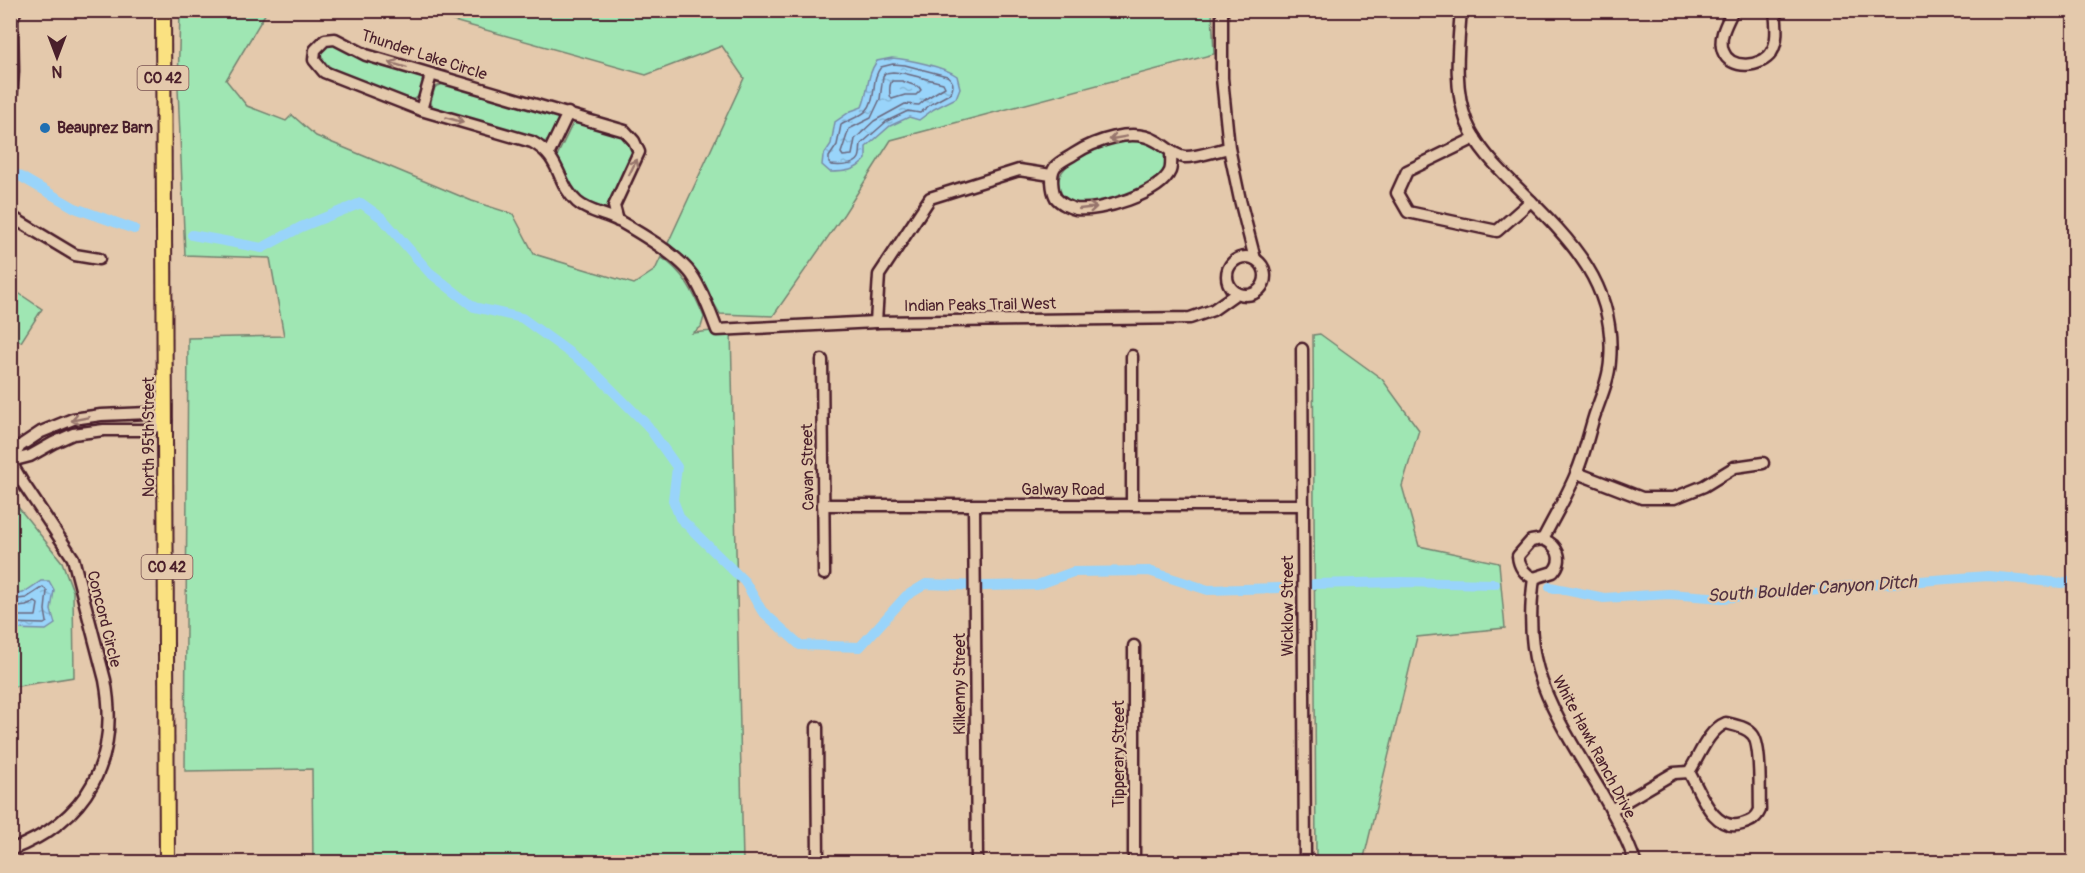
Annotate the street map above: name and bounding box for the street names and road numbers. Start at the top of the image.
street label: Thunder Lake Circle [358,25,490,85]
road number: CO 42 [138,66,188,90]
street label: Indian Peaks Trail West [904,294,1057,316]
street label: North 95th Street [139,376,159,497]
street label: Cavan Street [797,423,819,511]
street label: Galway Road [1021,480,1105,500]
road number: CO 42 [142,555,192,579]
street label: Wicklow Street [1278,555,1298,657]
street label: Concord Circle [82,569,126,670]
street label: Kilkenny Street [950,632,970,735]
street label: White Hawk Ranch Drive [1548,672,1640,822]
street label: Tipperary Street [1109,700,1129,808]

